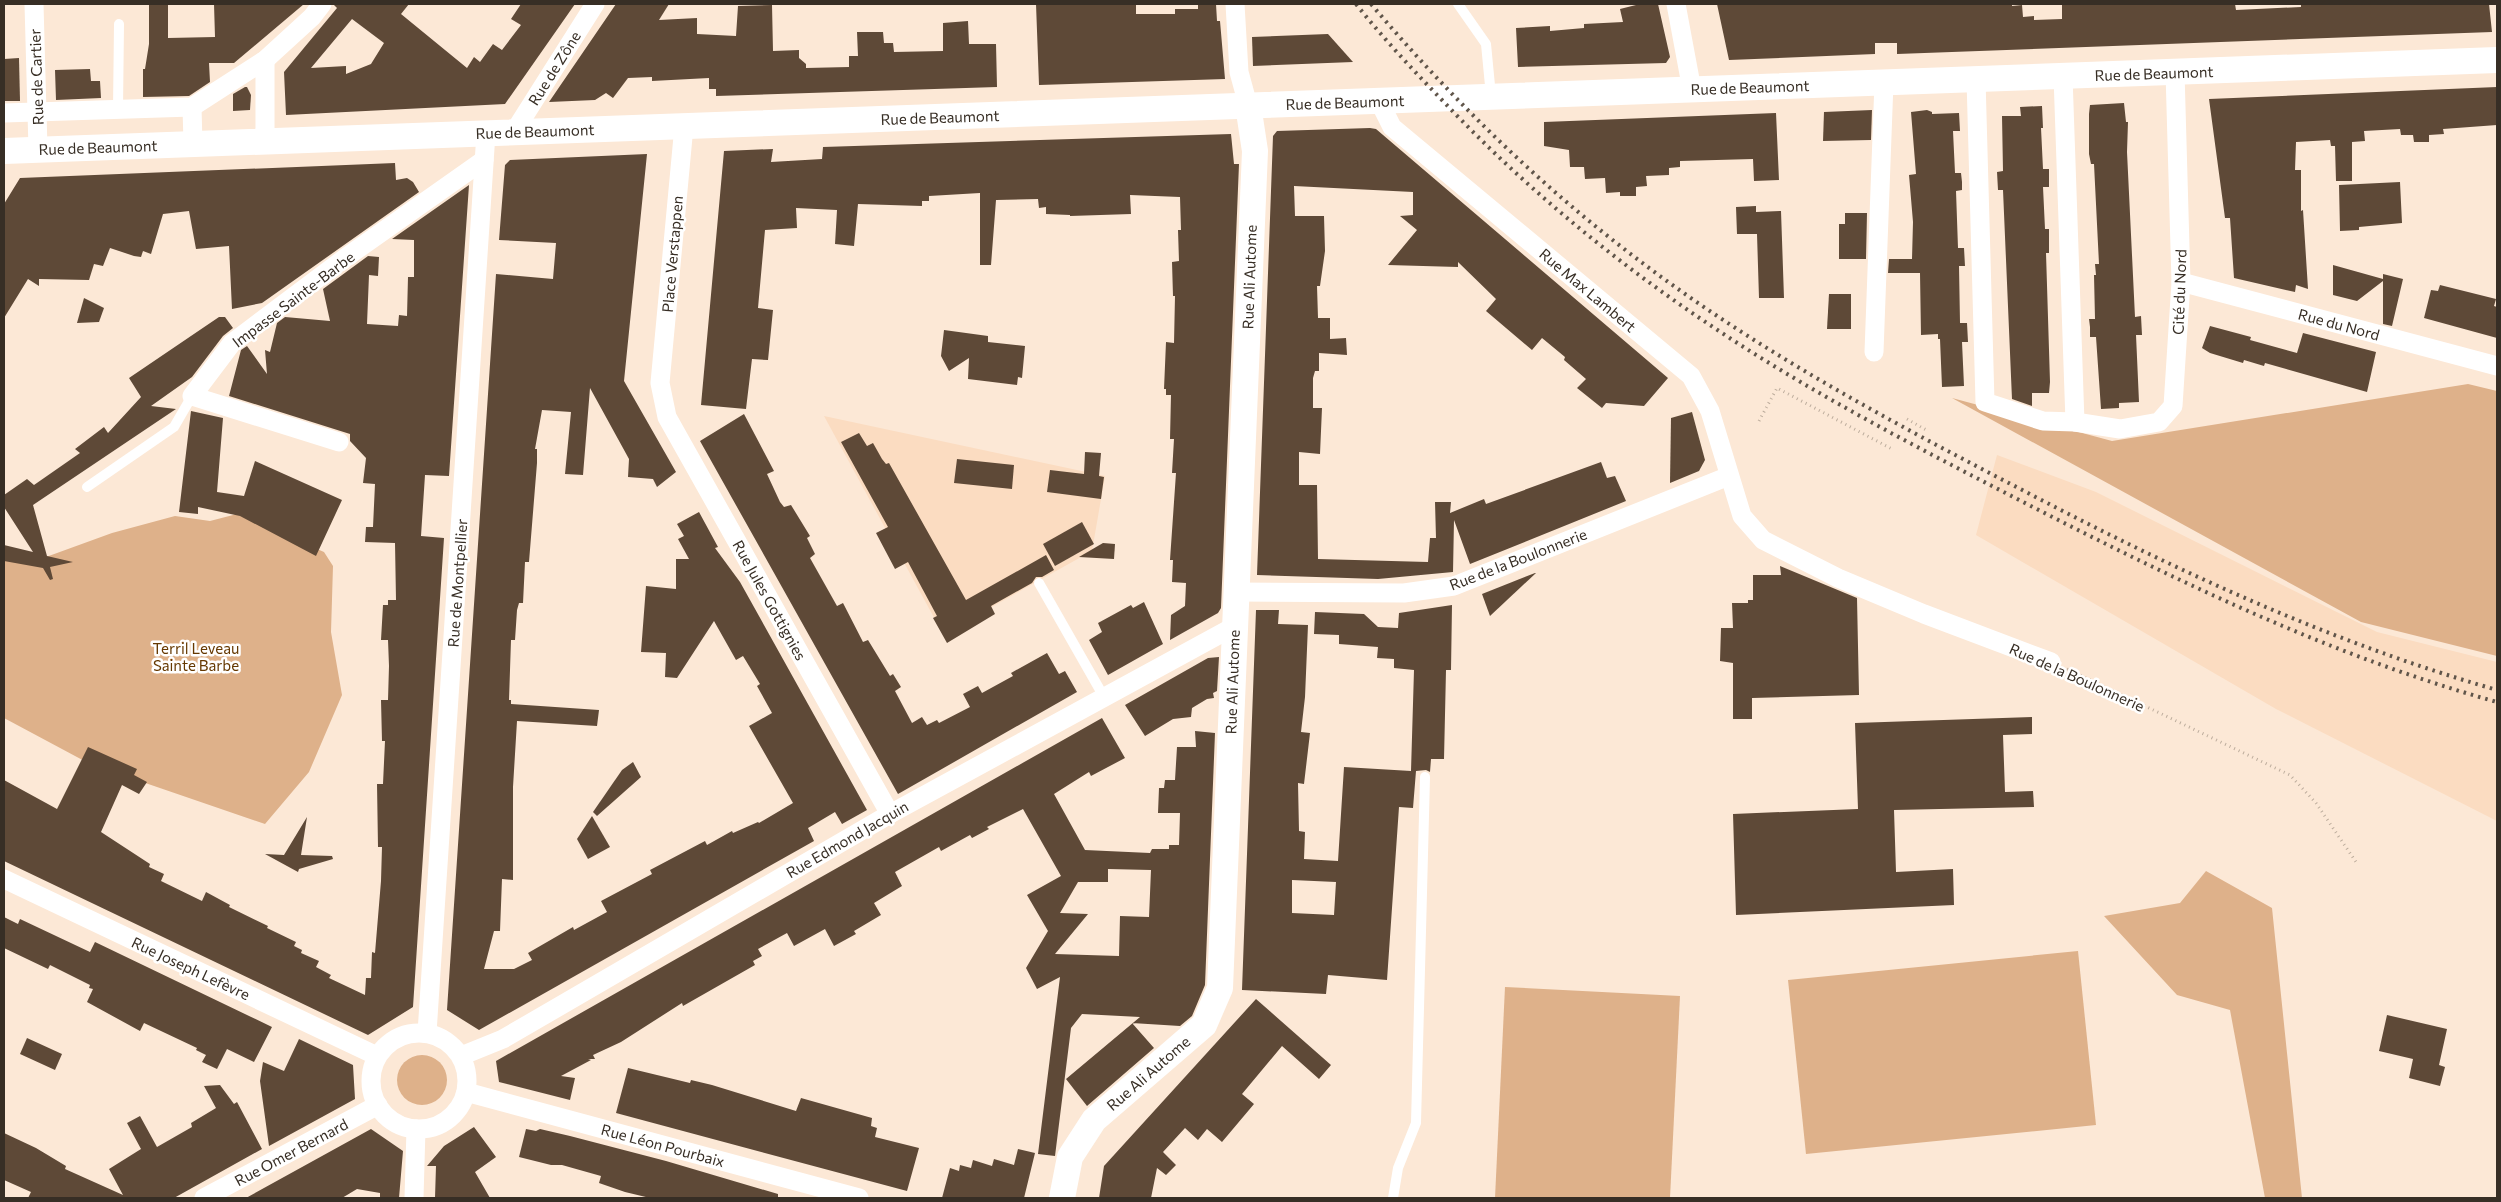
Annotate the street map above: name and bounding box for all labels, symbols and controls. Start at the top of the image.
street label: Rue de Zône [524,27,584,108]
street label: Rue de Cartier [25,28,47,126]
street label: Rue de Beaumont [2094,62,2214,84]
street label: Rue de Beaumont [1690,76,1810,98]
street label: Rue de Beaumont [1285,91,1405,113]
street label: Rue de Beaumont [880,106,1000,128]
street label: Rue de Beaumont [475,120,595,142]
street label: Rue de Beaumont [38,136,158,158]
street label: Place Verstappen [658,195,686,313]
street label: Rue Ali Autome [1238,224,1260,330]
street label: Rue Max Lambert [1536,244,1640,336]
street label: Impasse Sainte-Barbe [228,247,358,351]
street label: Cité du Nord [2169,249,2189,335]
street label: Rue du Nord [2296,304,2382,344]
street label: Rue de Montpellier [444,518,470,648]
street label: Rue de la Boulonnerie [1447,524,1589,594]
street label: Rue Jules Gottignies [729,537,811,663]
street label: Rue Ali Autome [1221,629,1243,735]
park label: Terril Leveau Sainte Barbe [153,639,239,674]
street label: Rue de la Boulonnerie [2007,639,2147,715]
street label: Rue Edmond Jacquin [783,797,911,881]
street label: Rue Joseph Lefèvre [129,933,253,1003]
street label: Rue Ali Autome [1103,1032,1193,1114]
street label: Rue Omer Bernard [231,1115,351,1189]
street label: Rue Léon Pourbaix [599,1120,727,1170]

